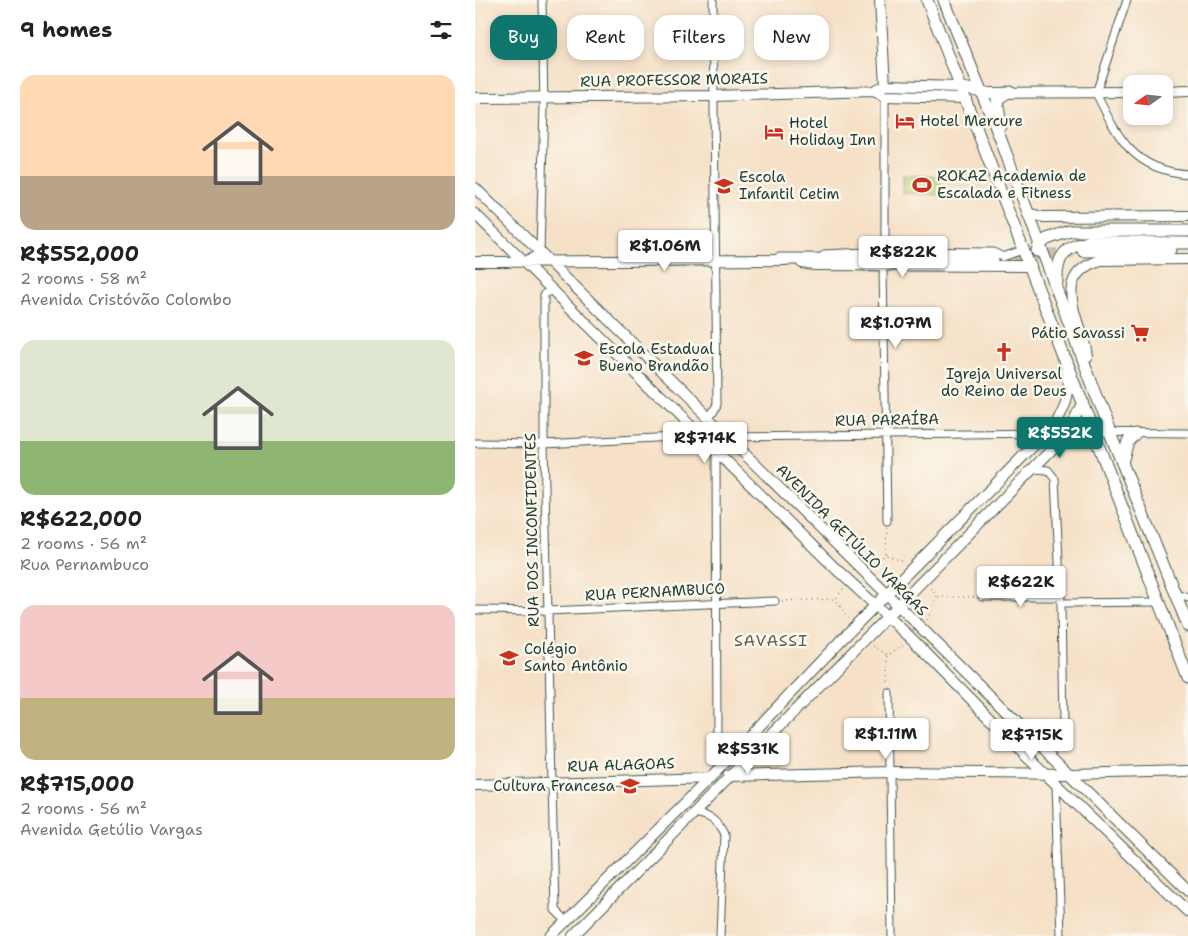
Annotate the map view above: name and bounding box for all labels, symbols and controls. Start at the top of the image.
chip: Buy [490,15,557,60]
chip: Rent [567,15,644,60]
chip: Filters [654,15,744,60]
chip: New [754,15,829,60]
text: 9 homes [20,16,112,44]
icon: filters [427,16,455,44]
street label: RUA PROFESSOR MORAIS [580,68,768,92]
north arrow [1123,75,1173,125]
map controls [1123,75,1173,125]
icon: home [193,108,283,198]
hotel icon: Hotel Mercure [894,110,916,132]
place label: Hotel Mercure [920,111,1023,131]
place label: Hotel Holiday Inn [789,113,876,150]
hotel icon: Hotel Holiday Inn [763,121,785,143]
place label: ROKAZ Academia de Escalada e Fitness [937,166,1087,203]
place label: Escola Infantil Cetim [739,167,840,204]
sports icon: ROKAZ Academia de Escalada e Fitness [911,174,933,196]
school or university icon: Escola Infantil Cetim [713,175,735,197]
pin: R$1.06M [619,230,711,272]
text: R$1.06M [629,235,701,256]
pin: R$822K [862,236,944,278]
text: R$552,000 [20,240,139,268]
text: R$822K [870,241,936,262]
text: 2 rooms · 58 m² [20,268,147,289]
text: Avenida Cristóvão Colombo [20,289,232,310]
pin: R$1.07M [850,306,942,349]
text: R$1.07M [860,312,932,333]
supermarket icon: Pátio Savassi [1129,322,1151,344]
place label: Pátio Savassi [1031,323,1125,343]
place label: Escola Estadual Bueno Brandão [599,339,714,376]
church icon: Igreja Universal do Reino de Deus [993,341,1015,363]
school or university icon: Escola Estadual Bueno Brandão [573,347,595,369]
place label: Igreja Universal do Reino de Deus [941,364,1067,401]
icon: home [193,373,283,463]
street label: RUA PARAÍBA [835,408,939,431]
pin: R$552K [1019,416,1101,459]
pin: R$714K [664,422,746,464]
text: R$552K [1028,422,1092,443]
text: R$714K [674,427,736,448]
street label: RUA DOS INCONFIDENTES [520,433,544,627]
street label: AVENIDA GETÚLIO VARGAS [772,459,933,620]
text: R$622,000 [20,505,142,533]
text: 2 rooms · 56 m² [20,533,147,554]
text: Rua Pernambuco [20,554,149,575]
pin: R$622K [980,566,1062,608]
text: R$622K [988,571,1054,592]
street label: RUA PERNAMBUCO [585,578,725,606]
district label: SAVASSI [734,630,808,651]
icon: home [193,638,283,728]
place label: Colégio Santo Antônio [524,639,628,676]
school or university icon: Colégio Santo Antônio [498,647,520,669]
pin: R$1.11M [840,718,932,760]
pin: R$715K [991,718,1073,761]
text: R$1.11M [855,723,917,744]
text: R$715K [1001,724,1063,745]
pin: R$531K [707,732,789,775]
text: R$531K [717,738,779,759]
street label: RUA ALAGOAS [567,753,675,777]
text: R$715,000 [20,770,134,798]
school or university icon: Cultura Francesa [619,775,641,797]
place label: Cultura Francesa [493,776,616,796]
text: 2 rooms · 56 m² [20,798,147,819]
text: Avenida Getúlio Vargas [20,819,203,840]

